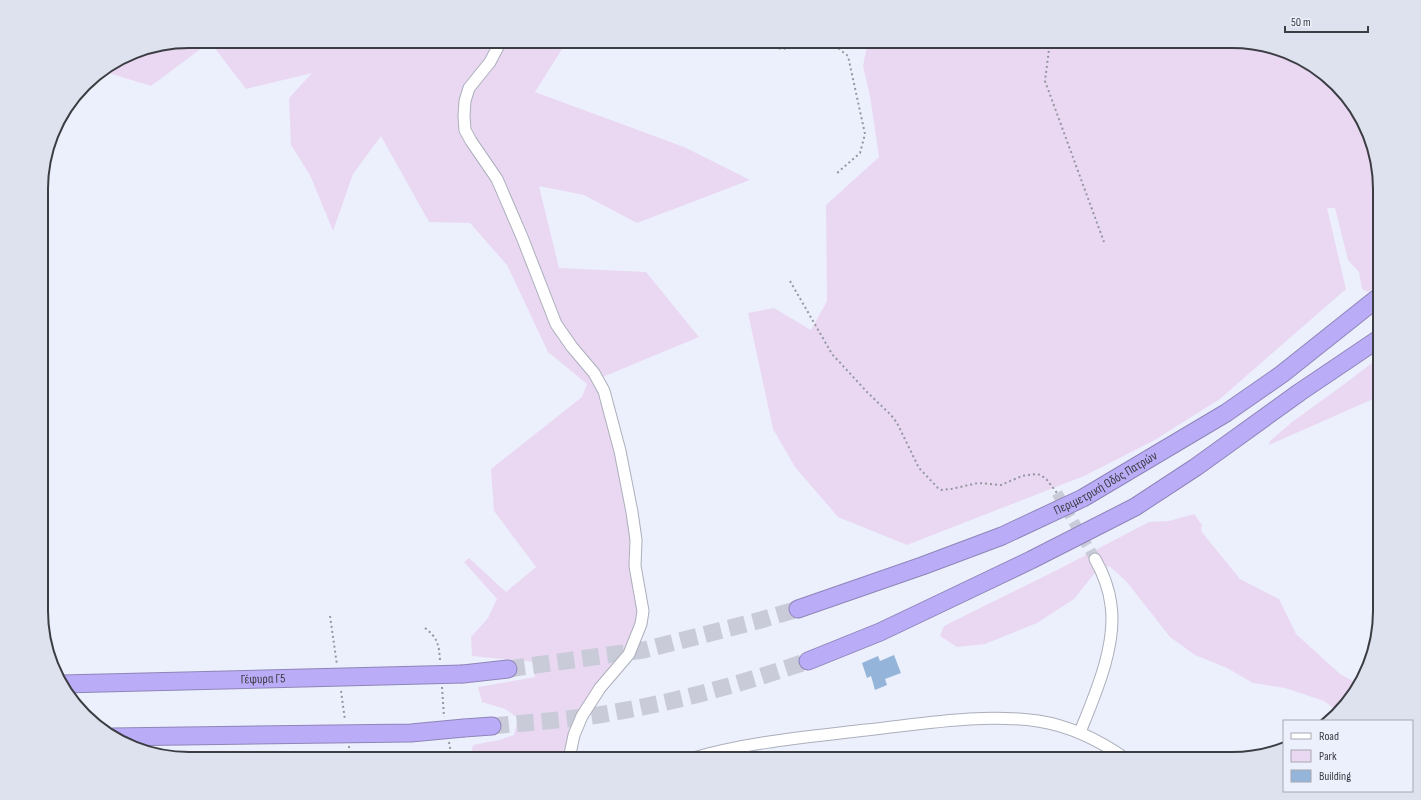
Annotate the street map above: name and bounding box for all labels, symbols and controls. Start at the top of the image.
scale bar [1285,8,1368,34]
text: 50 m [1291,15,1311,30]
street label: Περιμετρική Οδός Πατρών [1051,448,1160,519]
street label: Γέφυρα Γ5 [240,670,285,688]
legend [1283,720,1413,792]
text: Road [1319,729,1339,744]
text: Park [1319,749,1337,764]
text: Building [1319,769,1351,784]

